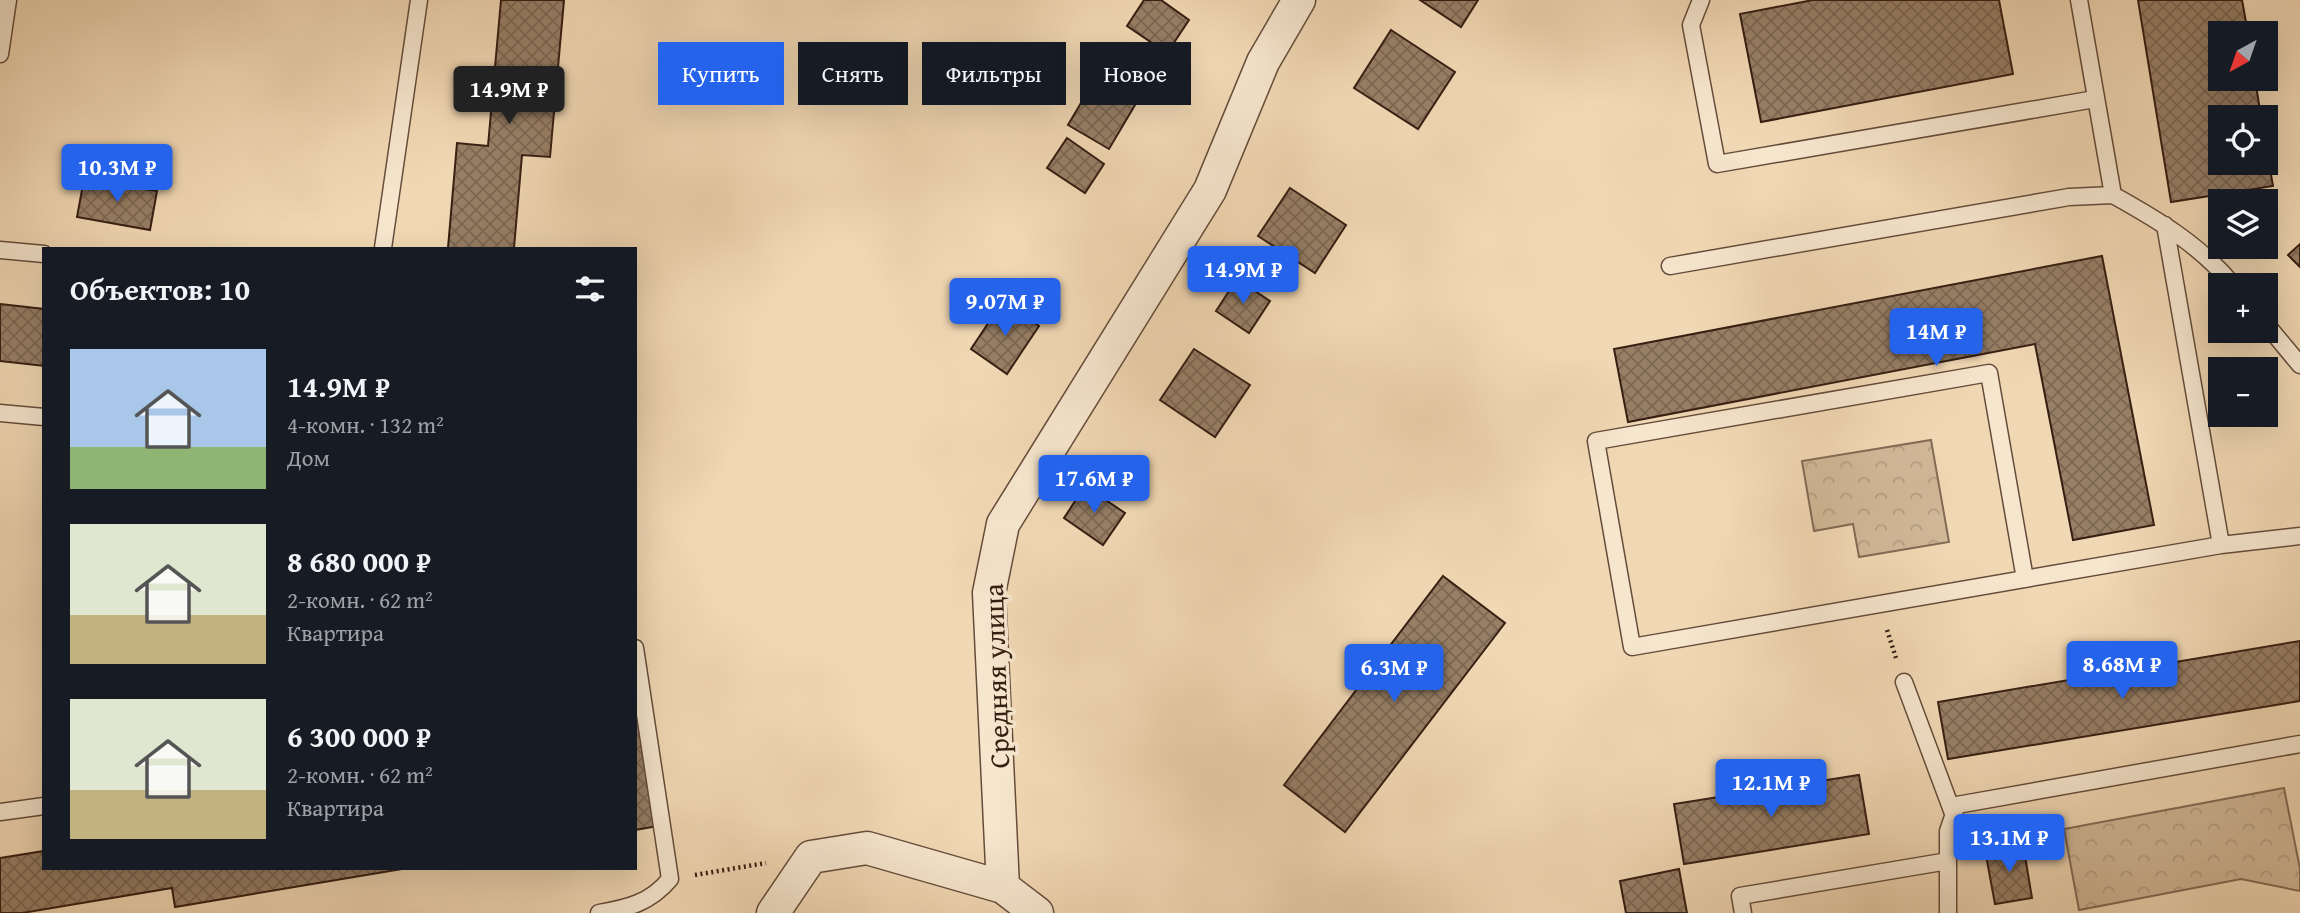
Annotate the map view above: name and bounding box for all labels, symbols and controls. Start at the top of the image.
north arrow [2208,21,2278,91]
map controls [2208,21,2278,427]
chip: Купить [658,42,784,105]
chip: Снять [798,42,908,105]
chip: Фильтры [922,42,1066,105]
chip: Новое [1080,42,1191,105]
pin: 14.9M ₽ [444,66,574,126]
text: 14.9M ₽ [469,72,549,105]
button: locate [2208,105,2278,175]
pin: 10.3M ₽ [52,144,182,204]
text: 10.3M ₽ [77,150,157,183]
button: layers [2208,189,2278,259]
pin: 14.9M ₽ [1178,246,1308,306]
text: 14.9M ₽ [1203,252,1283,285]
text: Объектов: 10 [70,267,250,311]
icon: filters [571,270,609,308]
button: + [2208,273,2278,343]
pin: 9.07M ₽ [940,278,1070,338]
text: 9.07M ₽ [965,284,1045,317]
pin: 14M ₽ [1887,308,1985,368]
text: 14M ₽ [1906,314,1966,347]
button: − [2208,357,2278,427]
text: 14.9M ₽ [287,364,390,408]
icon: home [126,377,210,461]
text: 4-комн. · 132 m² [287,408,444,441]
text: Дом [287,441,330,474]
pin: 17.6M ₽ [1029,456,1159,515]
text: 17.6M ₽ [1054,461,1134,494]
text: 8 680 000 ₽ [287,539,431,583]
icon: home [126,552,210,636]
street label: Средняя улица [972,582,1019,769]
text: 2-комн. · 62 m² [287,583,433,616]
text: Квартира [287,616,384,649]
pin: 8.68M ₽ [2057,642,2187,701]
pin: 6.3M ₽ [1337,644,1451,704]
text: 8.68M ₽ [2082,647,2162,680]
text: 6.3M ₽ [1360,650,1428,683]
text: 6 300 000 ₽ [287,714,431,758]
icon: home [126,727,210,811]
text: 2-комн. · 62 m² [287,758,433,791]
pin: 12.1M ₽ [1706,760,1836,819]
text: 12.1M ₽ [1731,765,1811,798]
text: Квартира [287,791,384,824]
pin: 13.1M ₽ [1944,814,2074,874]
text: 13.1M ₽ [1969,820,2049,853]

